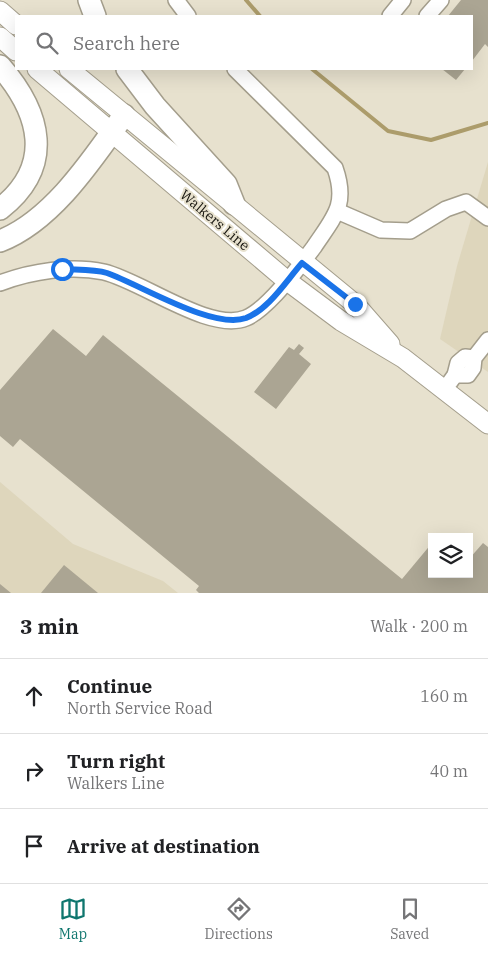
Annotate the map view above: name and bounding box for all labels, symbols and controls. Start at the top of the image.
search box [15,15,473,70]
icon: search [33,29,61,57]
text: Search here [73,31,180,55]
street label: Walkers Line [176,186,254,254]
route start [51,258,74,281]
route end [344,293,367,316]
map controls [428,533,473,578]
button: layers [428,533,473,578]
text: 3 min [20,612,79,640]
text: Walk · 200 m [370,616,468,636]
text: Continue [67,674,152,698]
icon: ahead [20,682,48,710]
text: 160 m [420,686,468,706]
text: North Service Road [67,698,213,718]
text: Turn right [67,749,165,773]
icon: right [20,757,48,785]
text: 40 m [430,761,468,781]
text: Walkers Line [67,773,165,793]
icon: arrive [20,832,48,860]
text: Arrive at destination [67,834,260,858]
tab: Map [59,895,87,943]
tab: Directions [205,895,273,943]
tab: Saved [390,895,429,943]

